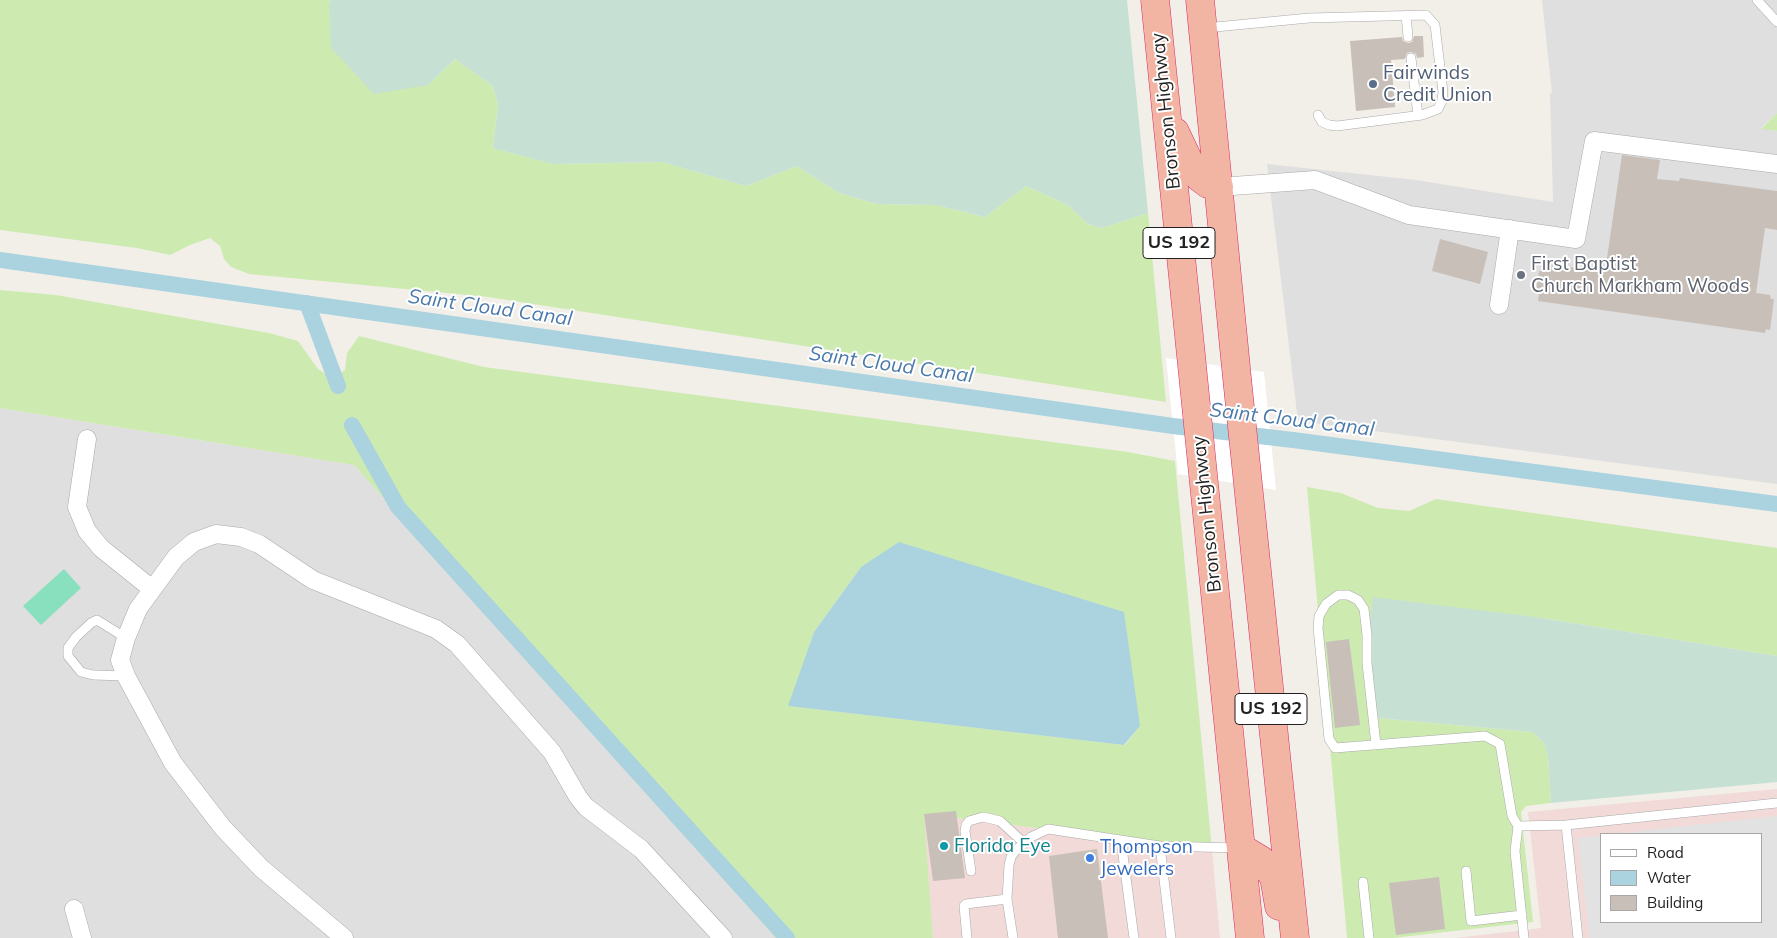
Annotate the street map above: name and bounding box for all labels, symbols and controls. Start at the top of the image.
street label: Bronson Highway [1146,32,1186,190]
place label: Fairwinds Credit Union [1383,62,1492,106]
marker: Fairwinds Credit Union [1367,78,1379,90]
road number: US 192 [1143,228,1215,258]
place label: First Baptist Church Markham Woods [1531,253,1749,297]
marker: First Baptist Church Markham Woods [1515,269,1527,281]
water label: Saint Cloud Canal [406,285,574,331]
water label: Saint Cloud Canal [807,342,975,388]
water label: Saint Cloud Canal [1208,398,1376,442]
street label: Bronson Highway [1187,435,1227,593]
road number: US 192 [1235,694,1307,724]
legend [1600,833,1762,923]
place label: Florida Eye [954,835,1051,857]
place label: Thompson Jewelers [1100,836,1193,880]
marker: Florida Eye [938,840,950,852]
text: Road [1647,843,1684,862]
marker: Thompson Jewelers [1084,852,1096,864]
text: Water [1647,868,1691,887]
text: Building [1647,893,1703,912]

